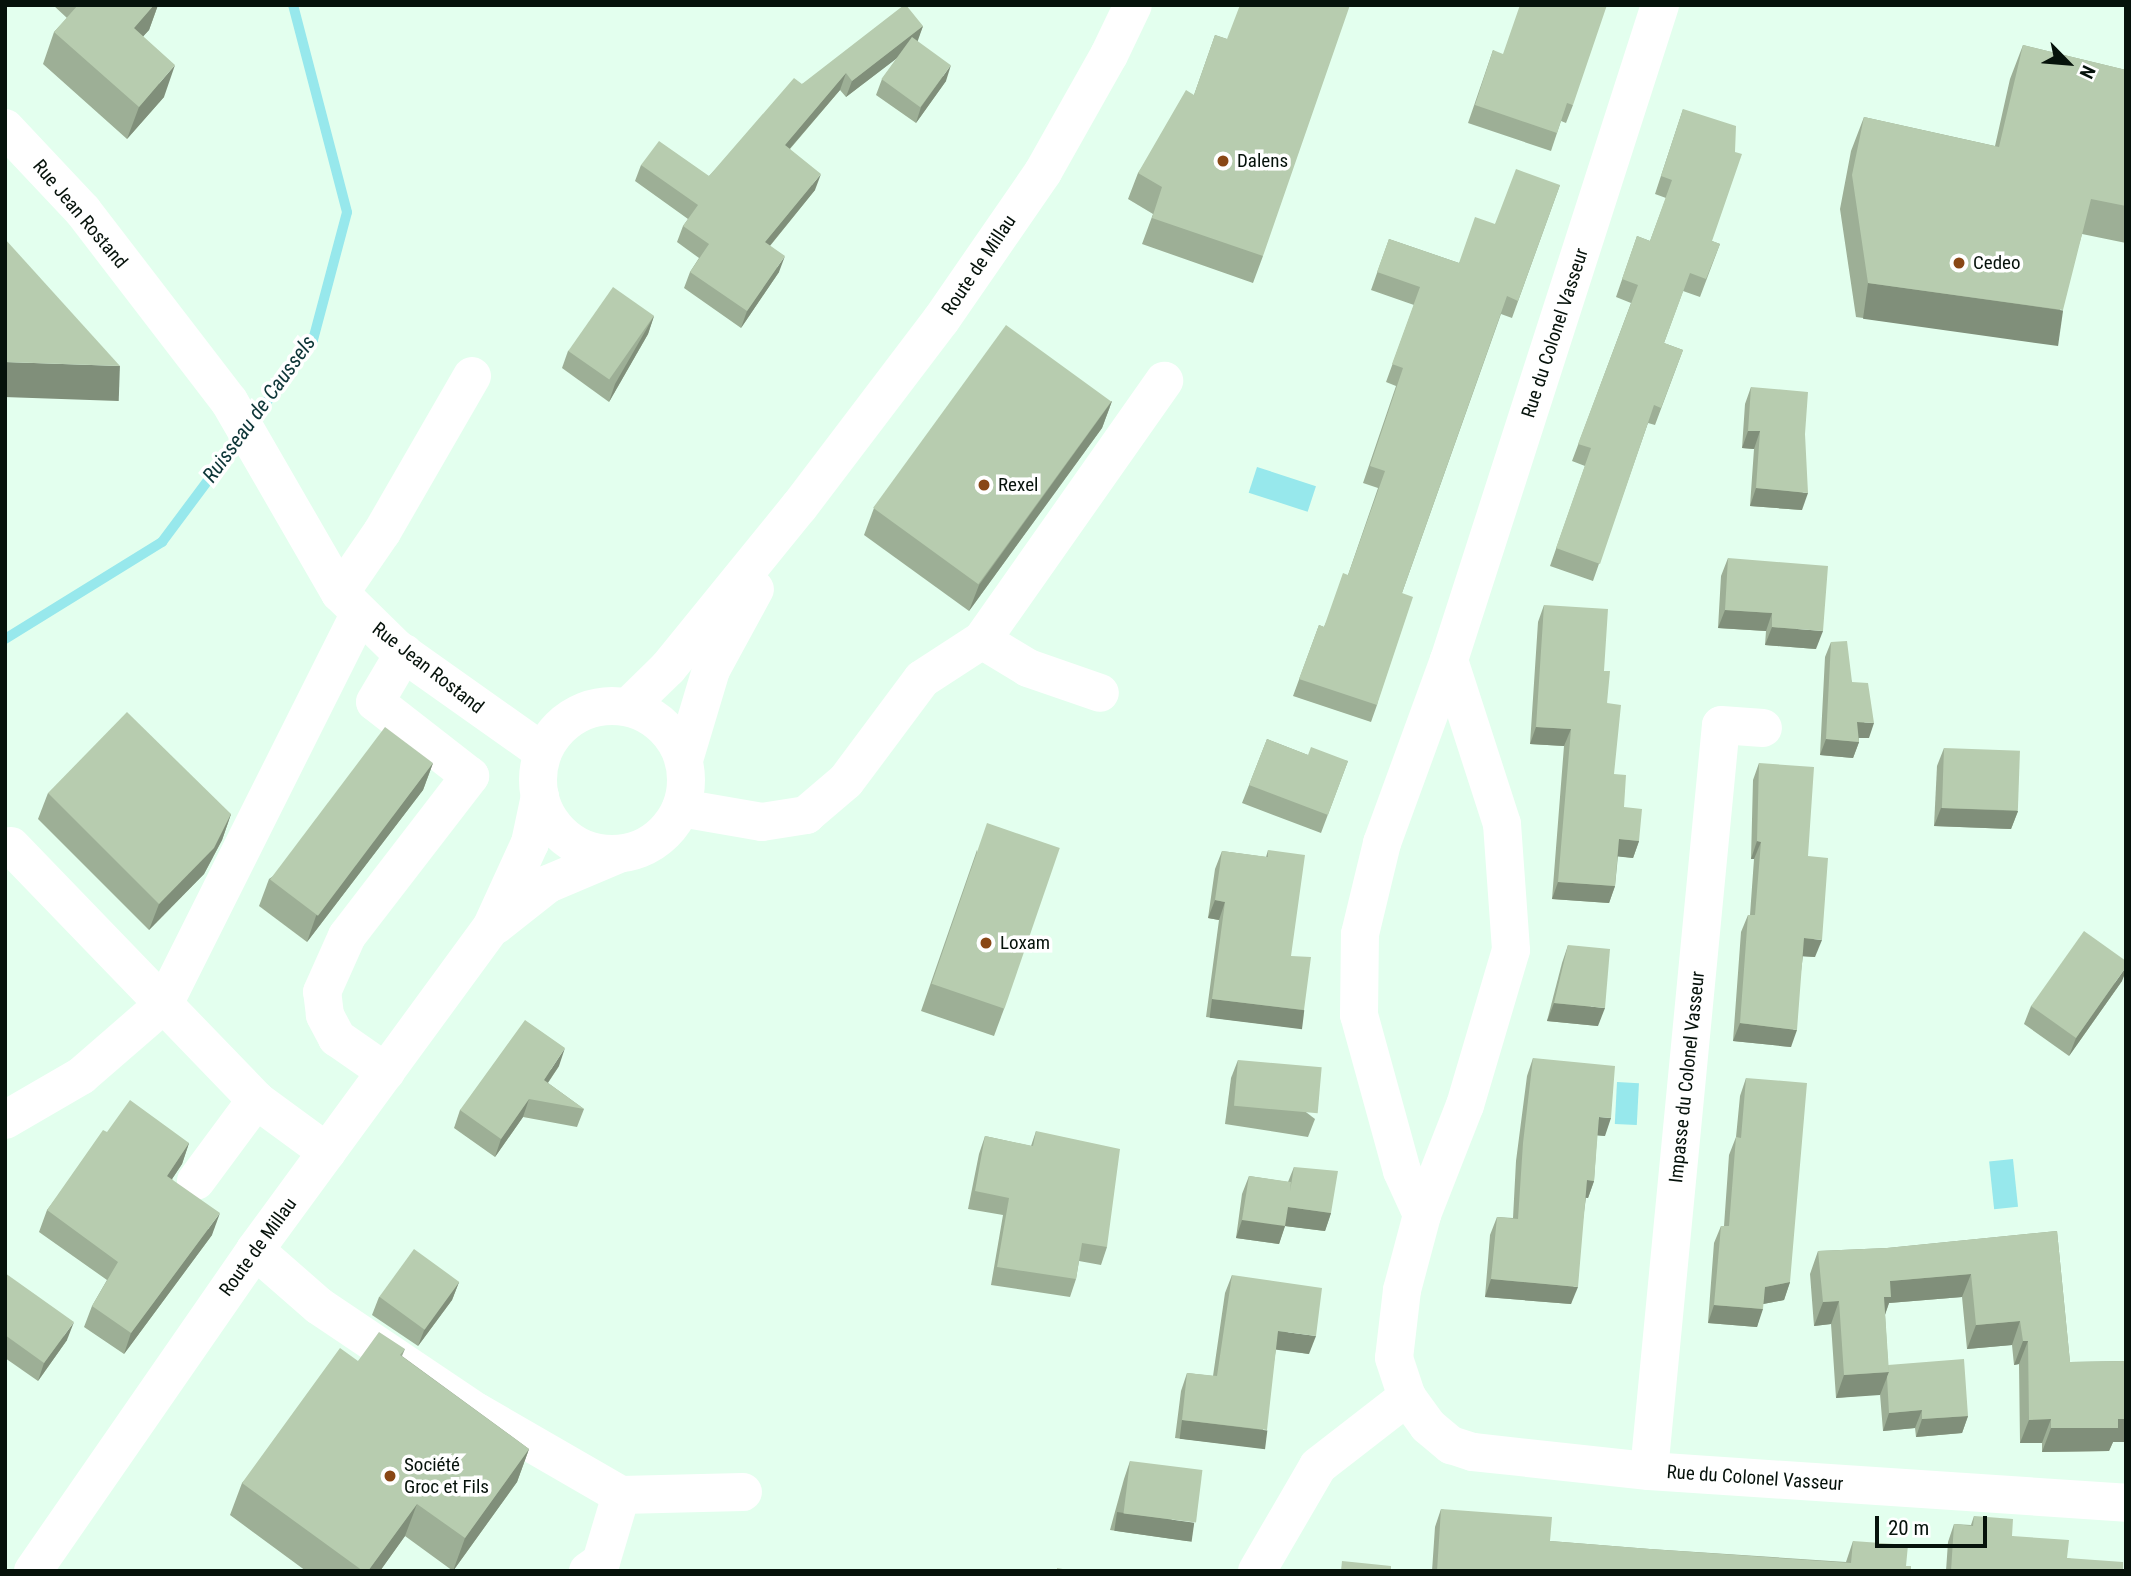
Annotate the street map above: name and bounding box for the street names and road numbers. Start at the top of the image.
street label: Rue Jean Rostand [28,155,132,273]
street label: Route de Millau [937,210,1021,320]
street label: Rue du Colonel Vasseur [1517,245,1593,421]
street label: Rue Jean Rostand [368,617,488,719]
street label: Impasse du Colonel Vasseur [1665,970,1709,1184]
street label: Route de Millau [215,1193,301,1301]
street label: Rue du Colonel Vasseur [1666,1460,1844,1496]

